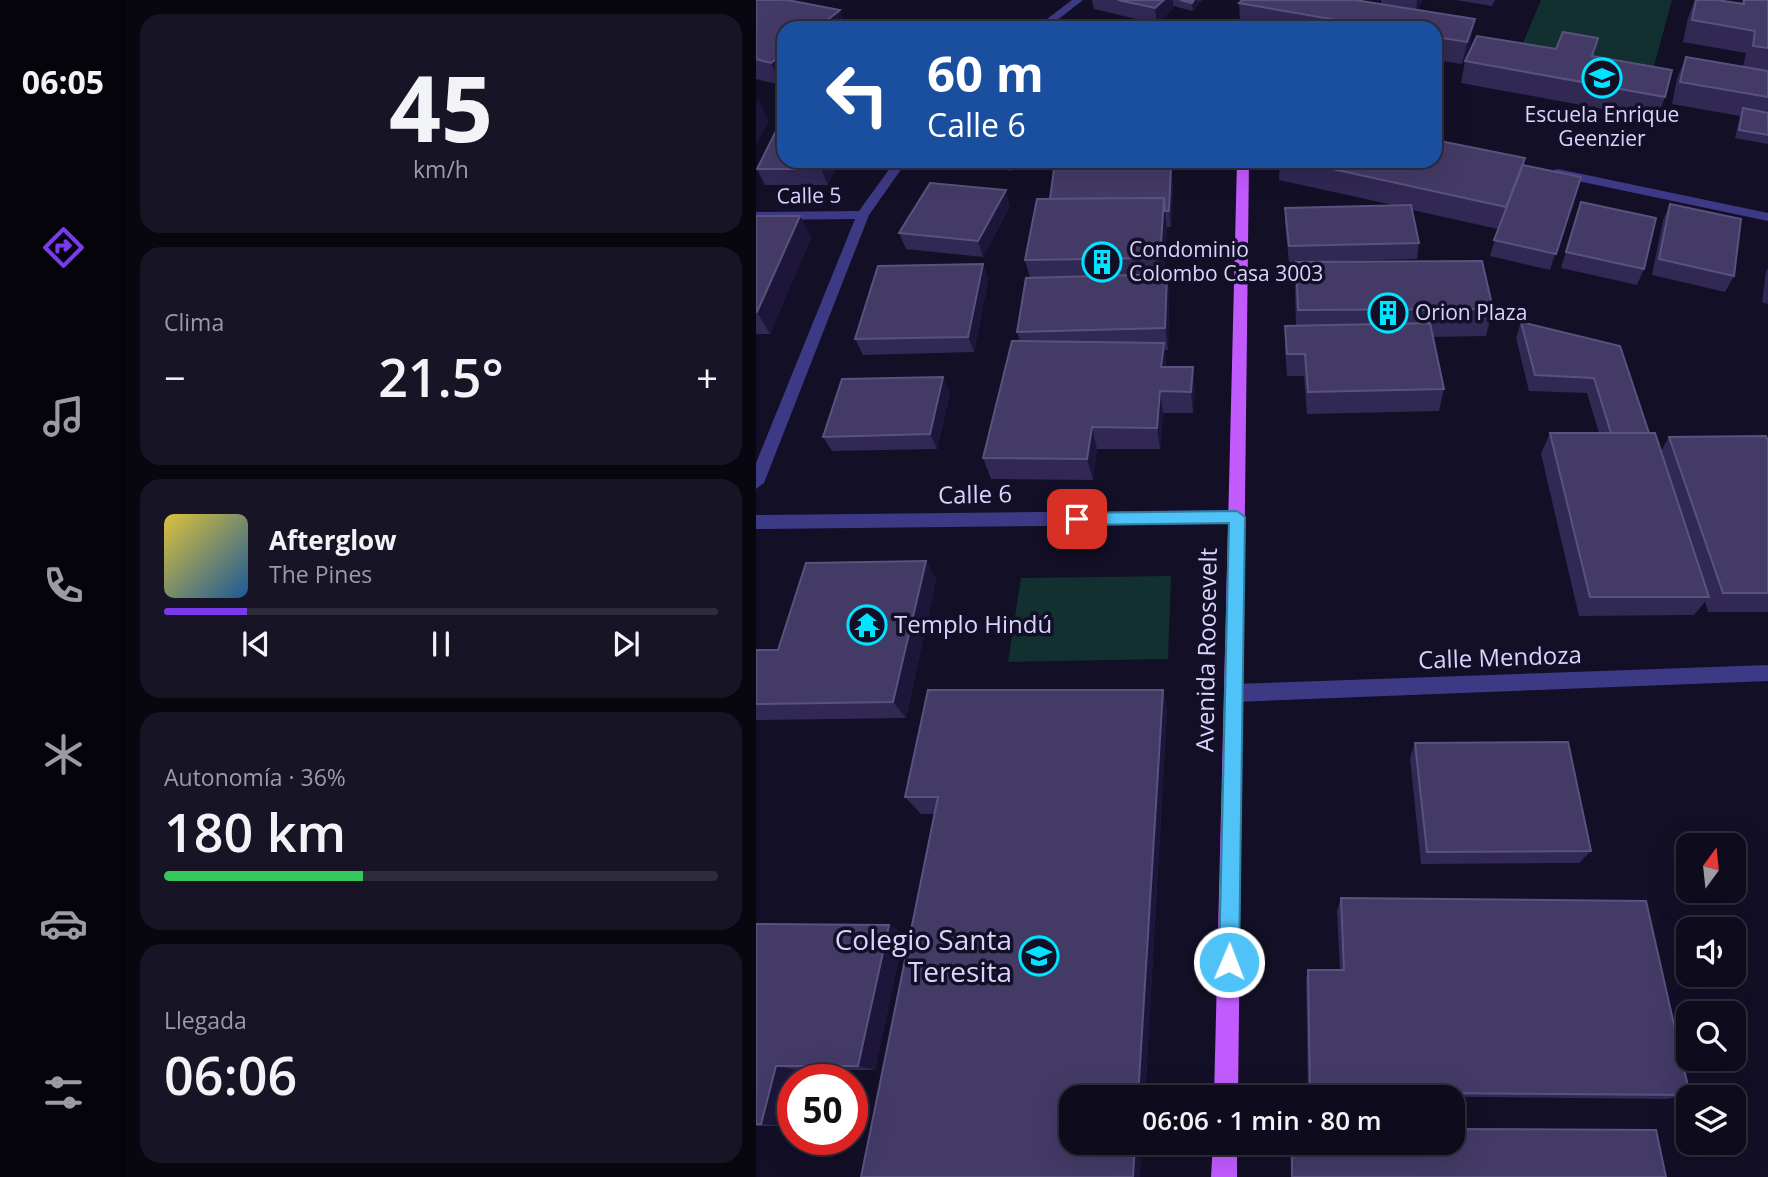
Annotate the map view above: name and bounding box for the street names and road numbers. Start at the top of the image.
street label: Calle 5 [776,180,842,210]
street label: Calle 6 [938,476,1012,511]
street label: Avenida Roosevelt [1187,548,1224,752]
street label: Calle Mendoza [1418,637,1582,676]

